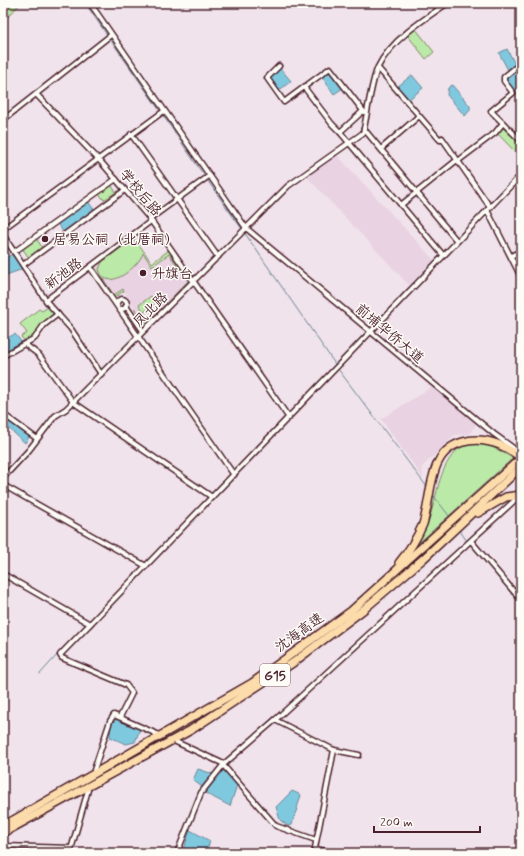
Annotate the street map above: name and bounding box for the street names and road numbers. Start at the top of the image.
street label: 学校后路 [115,165,165,220]
street label: 新池路 [41,254,86,293]
street label: 凤北路 [129,288,172,331]
street label: 前埔华侨大道 [351,300,427,368]
street label: 沈海高速 [272,609,328,657]
road number: G15 [260,664,290,686]

